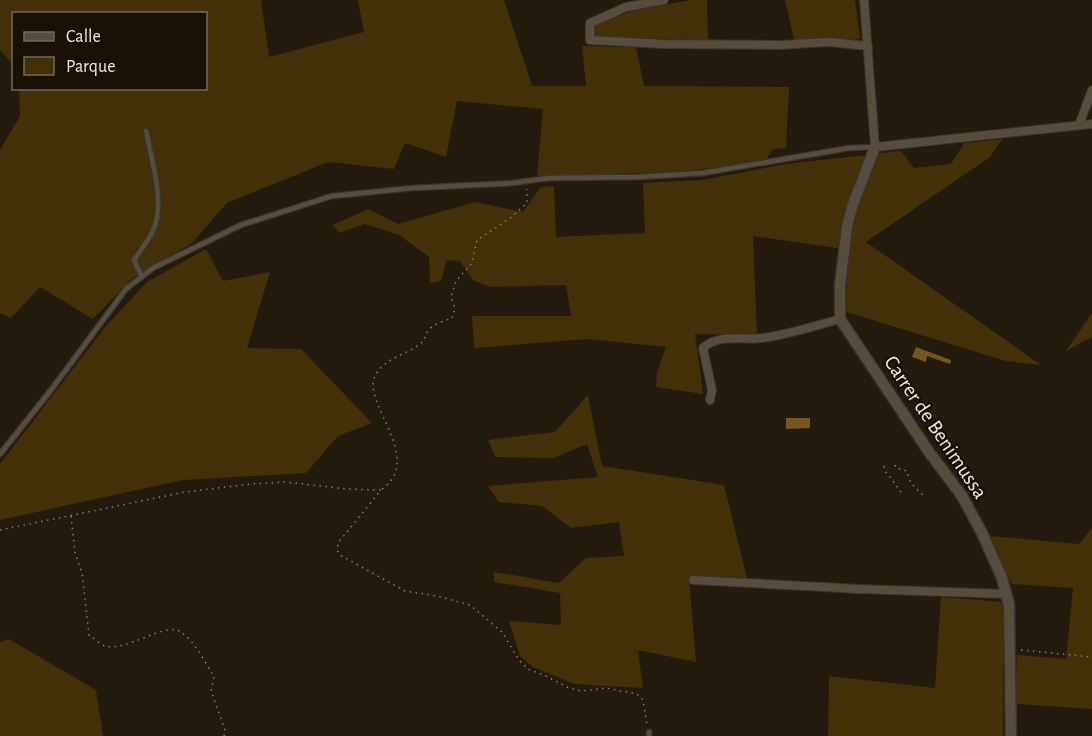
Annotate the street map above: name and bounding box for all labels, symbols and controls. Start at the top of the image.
legend [12,12,207,90]
text: Calle [66,28,101,46]
text: Parque [66,58,115,76]
street label: Carrer de Benimussa [880,352,991,503]

